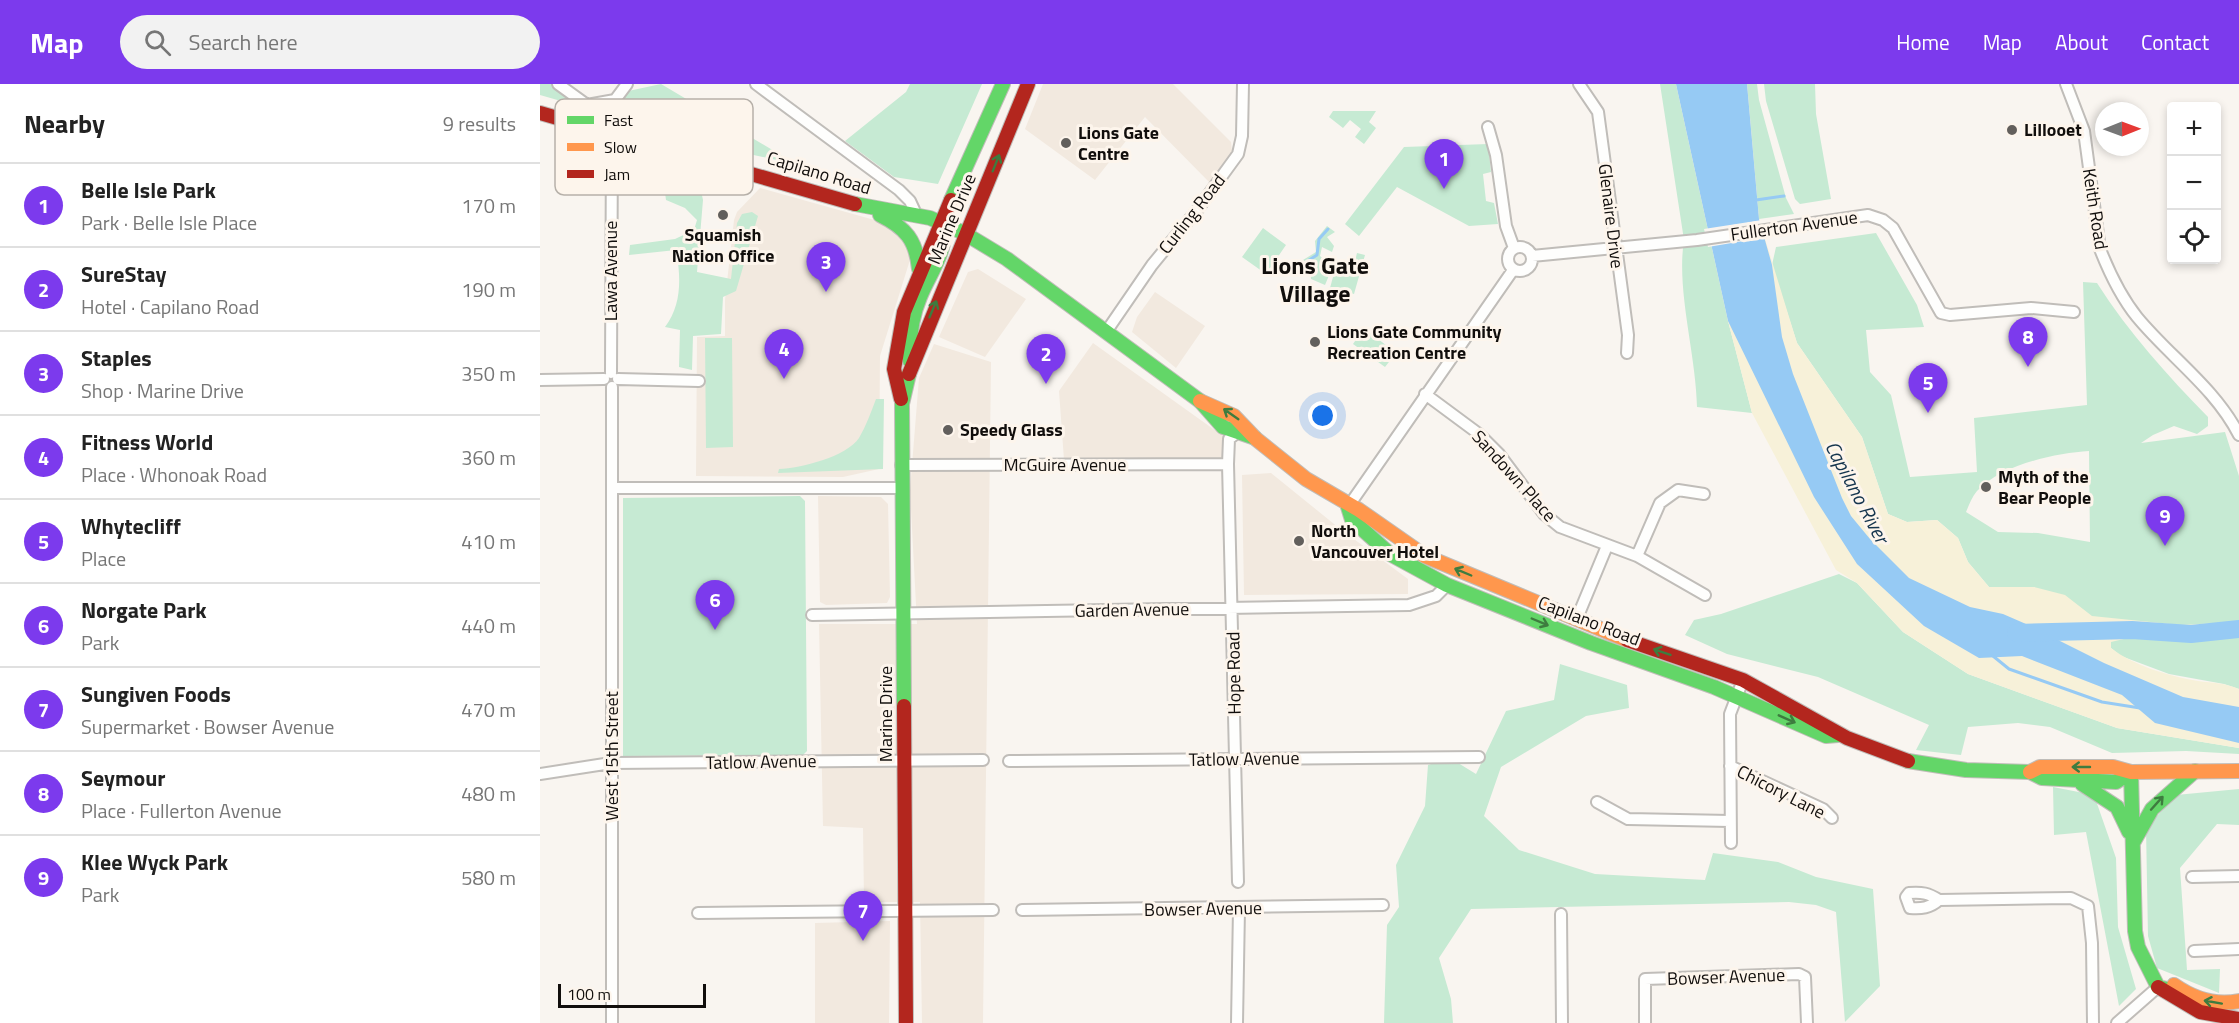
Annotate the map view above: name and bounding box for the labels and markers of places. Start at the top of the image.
place label: Lillooet [2024,116,2082,143]
place label: Lions Gate Centre [1078,119,1159,167]
marker: Lillooet [2005,123,2019,137]
marker: Lions Gate Centre [1059,136,1073,150]
pin: 1 [1424,140,1464,189]
marker: Squamish Nation Office [716,208,730,222]
place label: Squamish Nation Office [672,221,774,269]
pin: 3 [806,242,846,292]
place label: Lions Gate Community Recreation Centre [1327,318,1502,366]
pin: 8 [2008,318,2048,367]
pin: 4 [764,330,804,379]
pin: 2 [1026,334,1066,384]
marker: Lions Gate Community Recreation Centre [1308,335,1322,349]
pin: 5 [1908,364,1948,413]
place label: Speedy Glass [960,416,1063,443]
marker: Speedy Glass [941,423,955,437]
place label: Myth of the Bear People [1998,463,2091,511]
marker: Myth of the Bear People [1979,480,1993,494]
pin: 9 [2146,496,2184,546]
place label: North Vancouver Hotel [1311,517,1439,565]
marker: North Vancouver Hotel [1292,534,1306,548]
pin: 6 [696,580,735,630]
pin: 7 [844,892,882,941]

